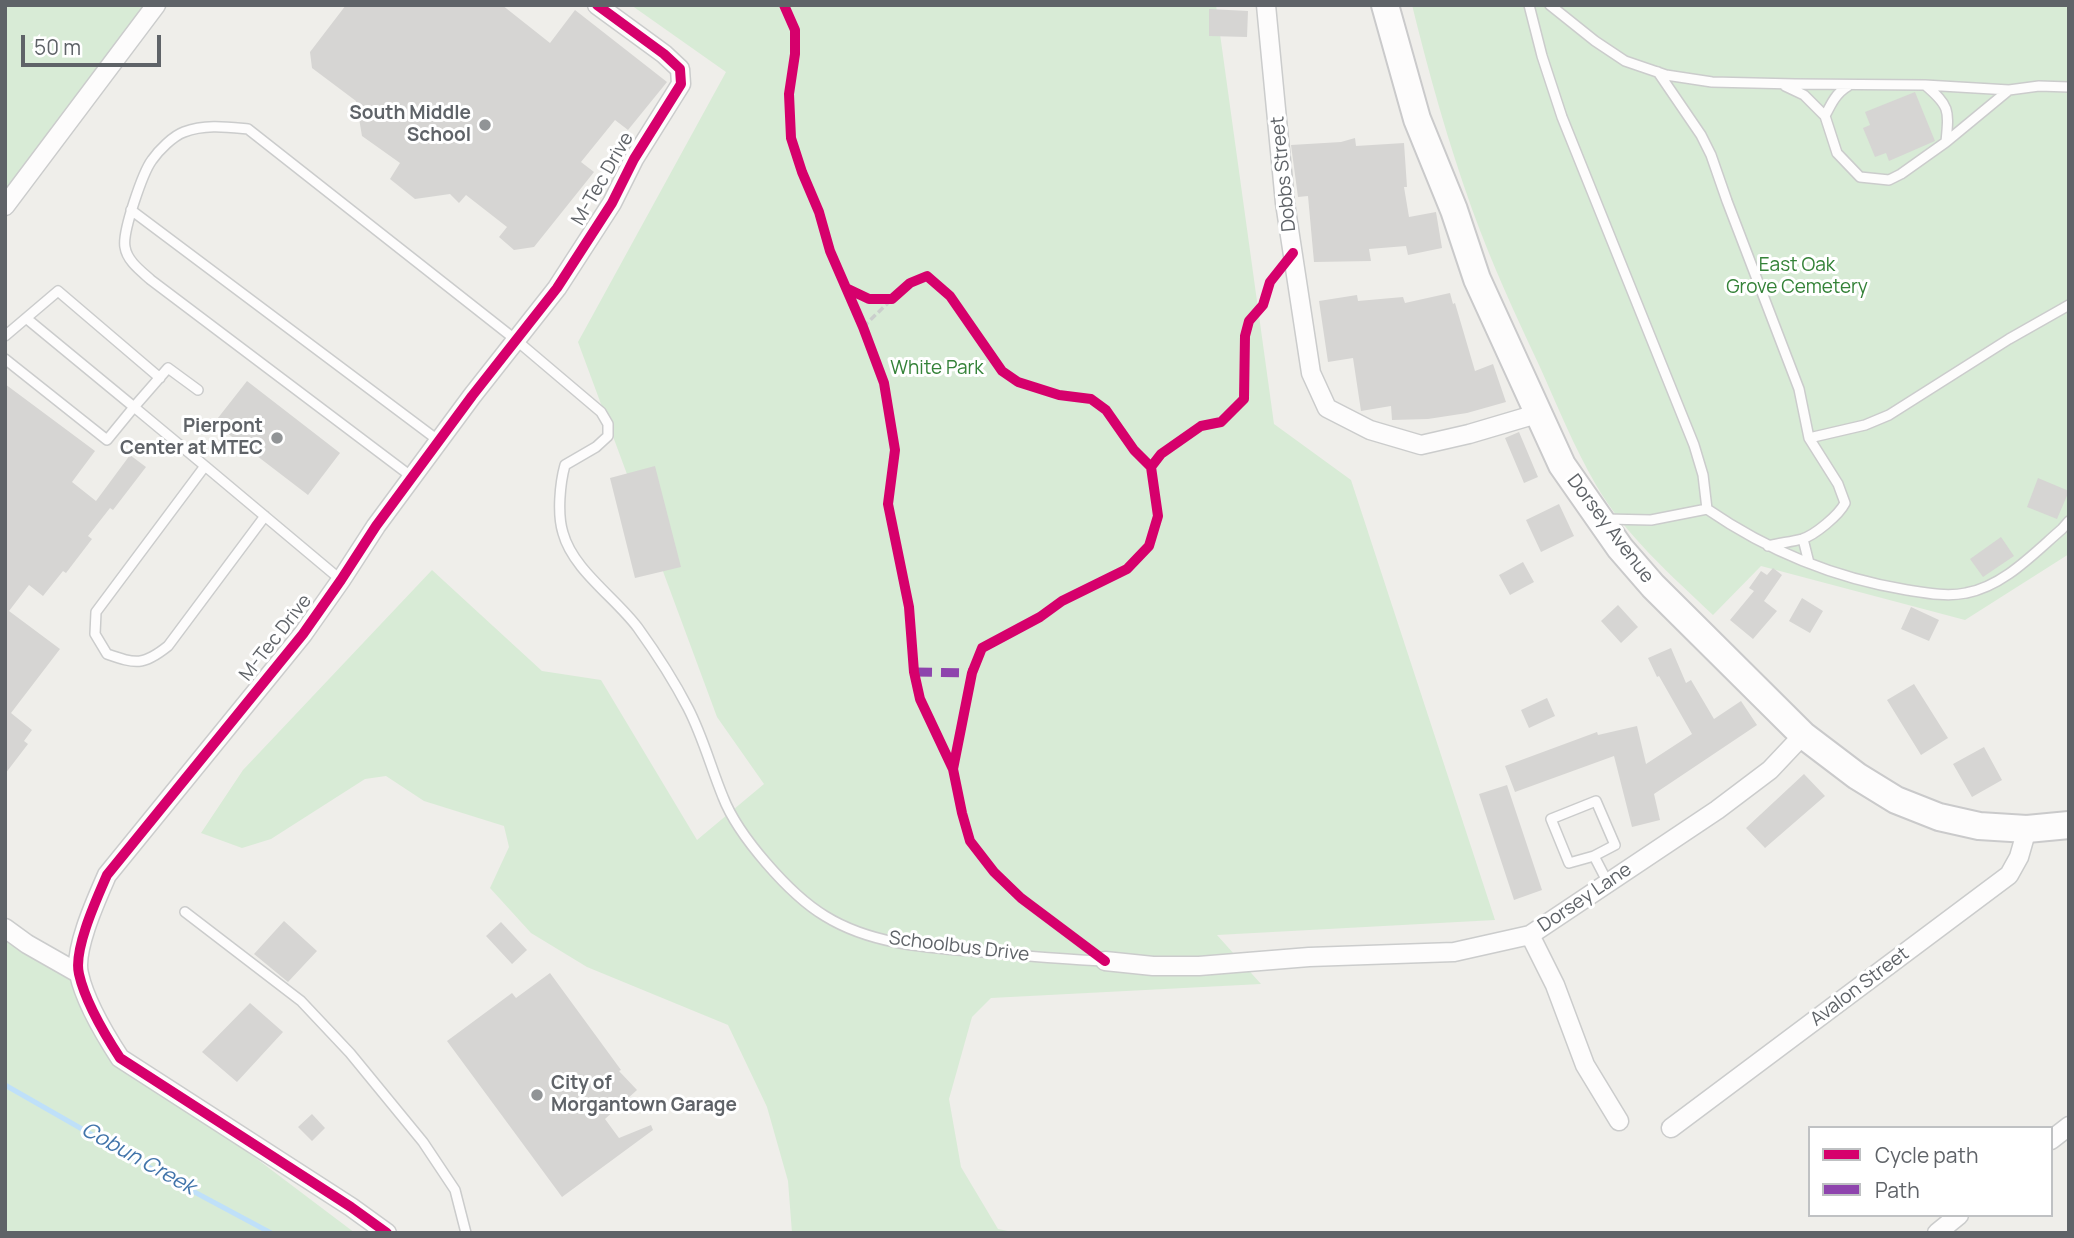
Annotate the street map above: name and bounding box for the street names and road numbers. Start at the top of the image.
street label: Dobbs Street [1267,115,1301,233]
street label: M-Tec Drive [567,128,639,230]
street label: Dorsey Avenue [1562,470,1658,588]
street label: M-Tec Drive [235,590,317,686]
street label: Dorsey Lane [1534,858,1636,938]
street label: Schoolbus Drive [888,927,1030,967]
street label: Avalon Street [1806,943,1914,1031]

